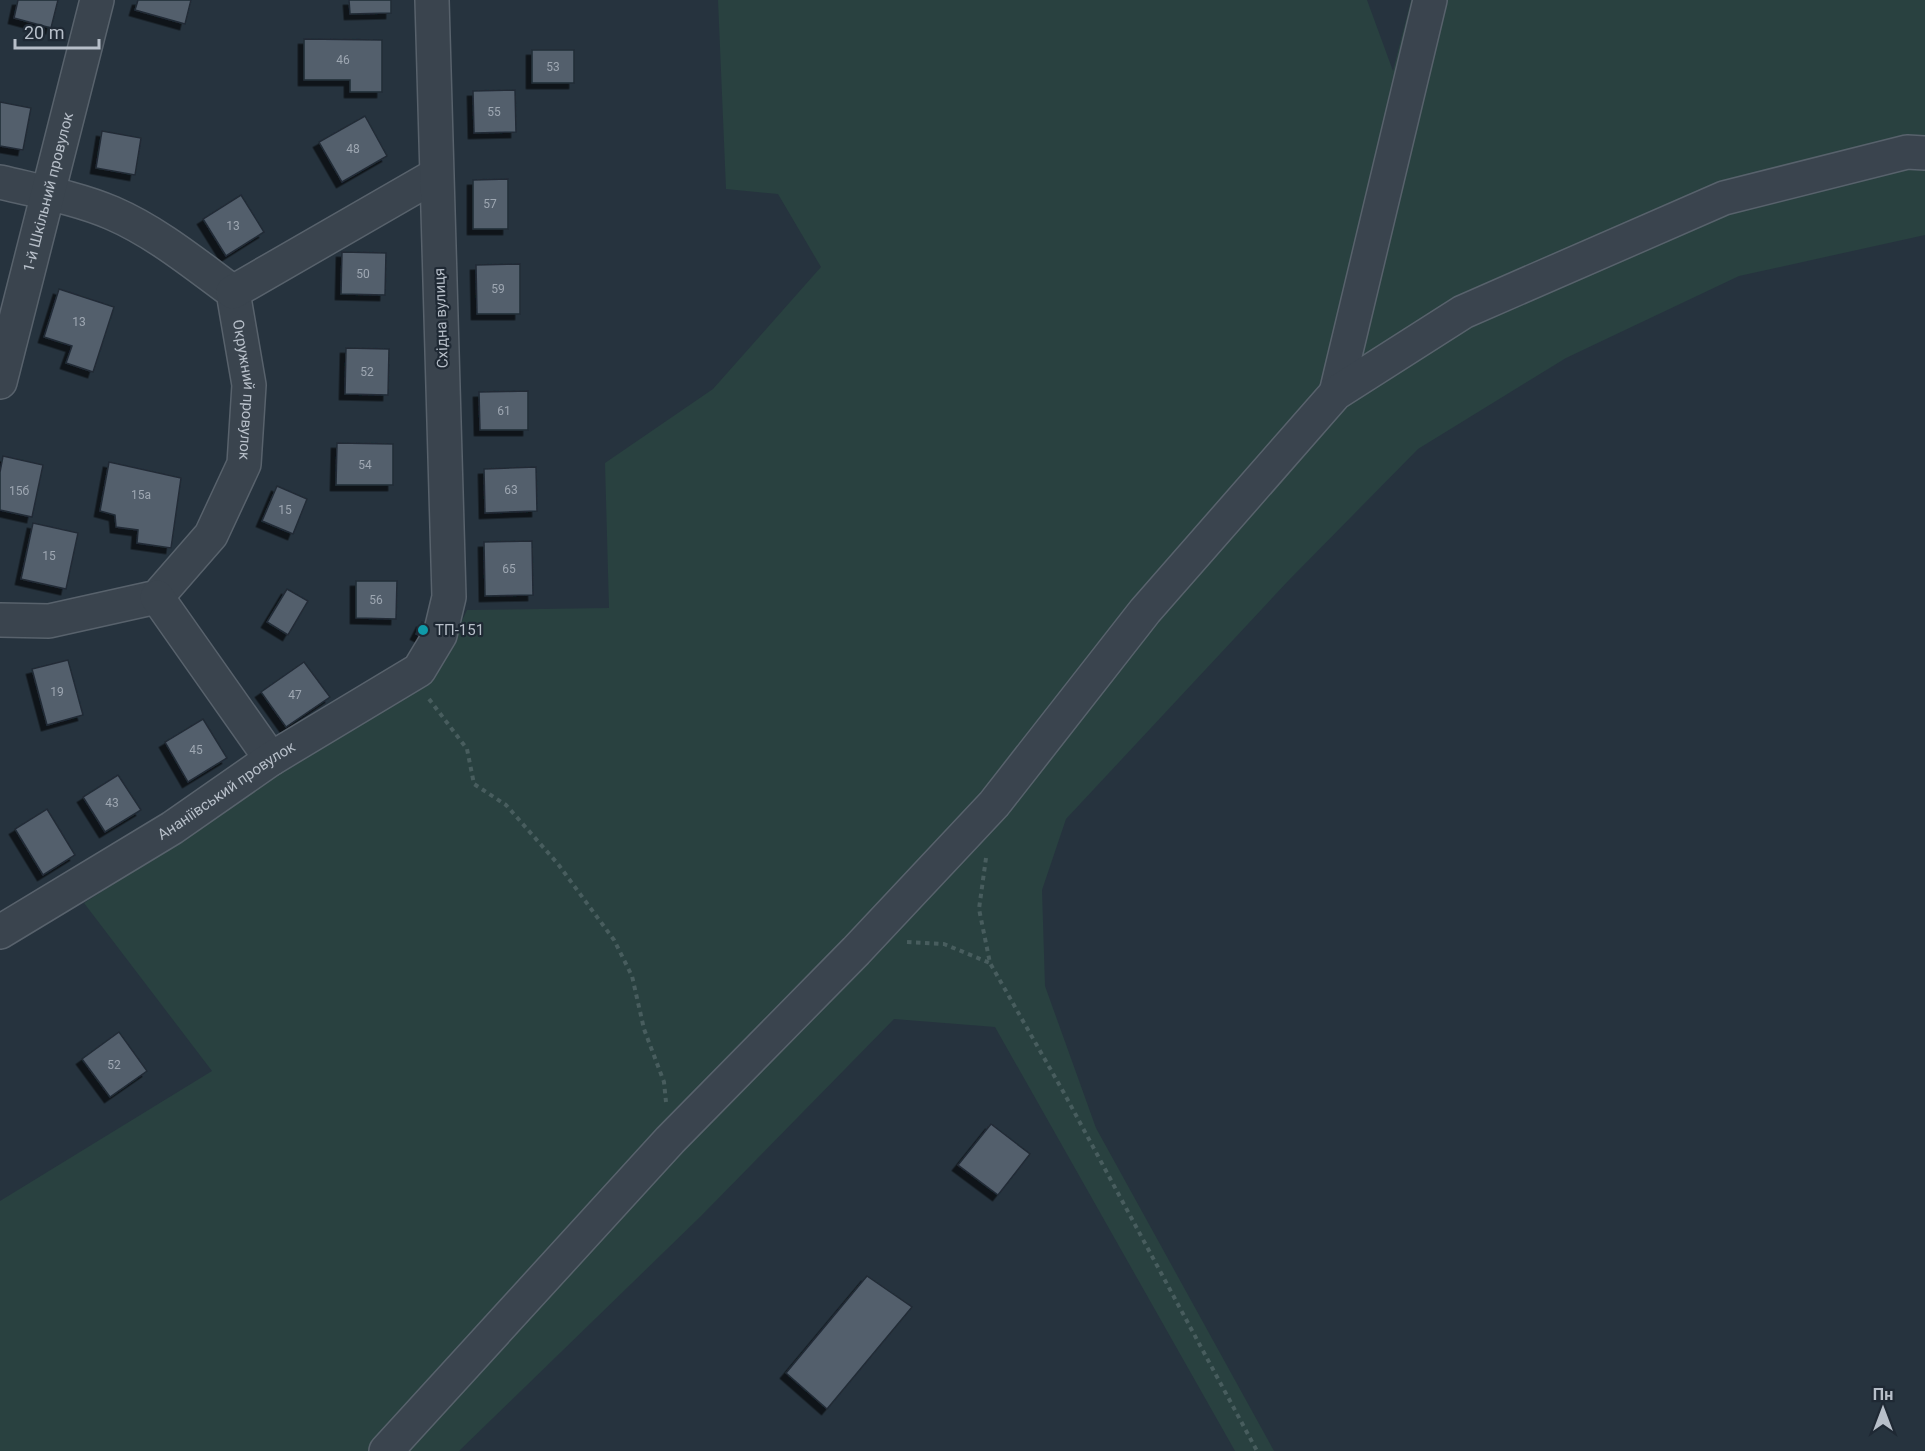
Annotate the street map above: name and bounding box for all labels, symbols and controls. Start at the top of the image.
scale bar [15,12,99,50]
text: 20 m [24,22,64,43]
house number: 46 [336,53,350,67]
house number: 53 [546,60,560,74]
house number: 55 [487,105,501,119]
street label: 1-й Шкільний провулок [19,110,77,274]
house number: 48 [346,142,360,156]
house number: 57 [483,197,497,211]
house number: 13 [226,219,240,233]
house number: 50 [356,267,370,281]
street label: Східна вулиця [430,268,452,368]
house number: 59 [491,282,505,296]
house number: 13 [72,315,86,329]
street label: Окружний провулок [229,318,258,461]
house number: 52 [360,365,374,379]
house number: 61 [497,404,511,418]
house number: 54 [358,458,372,472]
house number: 63 [504,483,518,497]
house number: 15б [9,484,29,498]
house number: 15а [131,488,151,502]
house number: 15 [278,503,292,517]
house number: 15 [42,549,56,563]
house number: 65 [502,562,516,576]
house number: 56 [369,593,383,607]
place label: ТП-151 [435,621,484,639]
marker: ТП-151 [416,623,430,637]
house number: 19 [50,685,64,699]
house number: 47 [288,688,302,702]
street label: Ананіївський провулок [154,738,299,844]
house number: 45 [189,743,203,757]
house number: 43 [105,796,119,810]
house number: 52 [107,1058,121,1072]
north arrow [1853,1379,1913,1439]
text: Пн [1873,1385,1893,1404]

